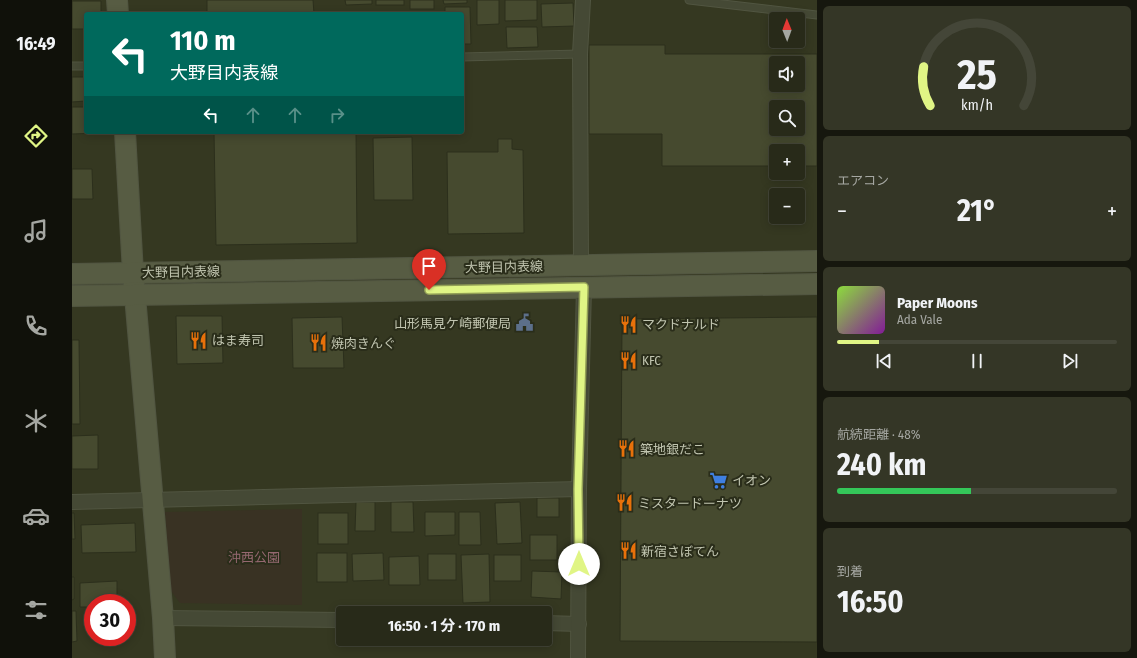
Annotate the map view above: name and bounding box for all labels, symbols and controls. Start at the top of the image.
north arrow [769,12,805,48]
map controls [769,12,805,224]
text: 110 m [170,24,236,57]
icon: left [104,28,156,80]
text: 16:49 [16,33,56,55]
text: 25 [956,50,997,100]
button: sound [769,56,805,92]
text: 大野目内表線 [170,62,278,84]
text: km/h [961,97,993,114]
button: search [769,100,805,136]
icon: left [200,104,222,126]
icon: ahead [242,104,264,126]
icon: ahead [284,104,306,126]
icon: right [326,104,348,126]
icon: directions [22,122,50,150]
button: + [769,144,805,180]
text: エアコン [837,173,889,188]
button: − [769,188,805,224]
text: 21° [957,193,997,229]
text: − [837,198,847,225]
text: + [1107,198,1117,225]
icon: music [22,217,50,245]
pin [412,249,446,290]
icon: arrive [418,255,440,277]
street label: 大野目内表線 [465,259,543,275]
street label: 大野目内表線 [142,264,220,280]
text: Paper Moons [897,294,978,312]
icon: phone [22,312,50,340]
text: Ada Vale [897,312,942,327]
public building icon: 山形馬見ケ崎郵便局 [514,313,534,333]
restaurant icon: マクドナルド [619,314,639,334]
place label: 山形馬見ケ崎郵便局 [394,316,511,331]
place label: マクドナルド [642,317,720,332]
restaurant icon: はま寿司 [189,330,209,350]
place label: はま寿司 [212,333,264,348]
restaurant icon: 焼肉きんぐ [308,333,328,353]
place label: 焼肉きんぐ [331,336,396,351]
restaurant icon: KFC [619,350,639,370]
icon: previous [873,350,895,372]
icon: pause [966,350,988,372]
icon: next [1059,350,1081,372]
place label: KFC [642,353,661,368]
icon: climate [22,407,50,435]
text: 航続距離 · 48% [837,427,920,442]
restaurant icon: 築地銀だこ [617,439,637,459]
place label: 築地銀だこ [640,442,705,457]
text: 240 km [837,447,927,483]
supermarket icon: イオン [709,470,729,490]
place label: イオン [732,473,771,488]
restaurant icon: ミスタードーナツ [615,493,635,513]
place label: ミスタードーナツ [638,496,742,511]
icon: car [22,502,50,530]
restaurant icon: 新宿さぼてん [618,541,638,561]
position arrow [558,543,600,585]
place label: 新宿さぼてん [641,544,719,559]
park label: 沖西公園 [228,550,280,565]
text: 到着 [837,564,863,579]
text: 16:50 [837,584,904,620]
speed limit sign: 30 [84,594,136,646]
icon: filters [22,596,50,624]
text: 16:50 · 1 分 · 170 m [388,617,500,635]

